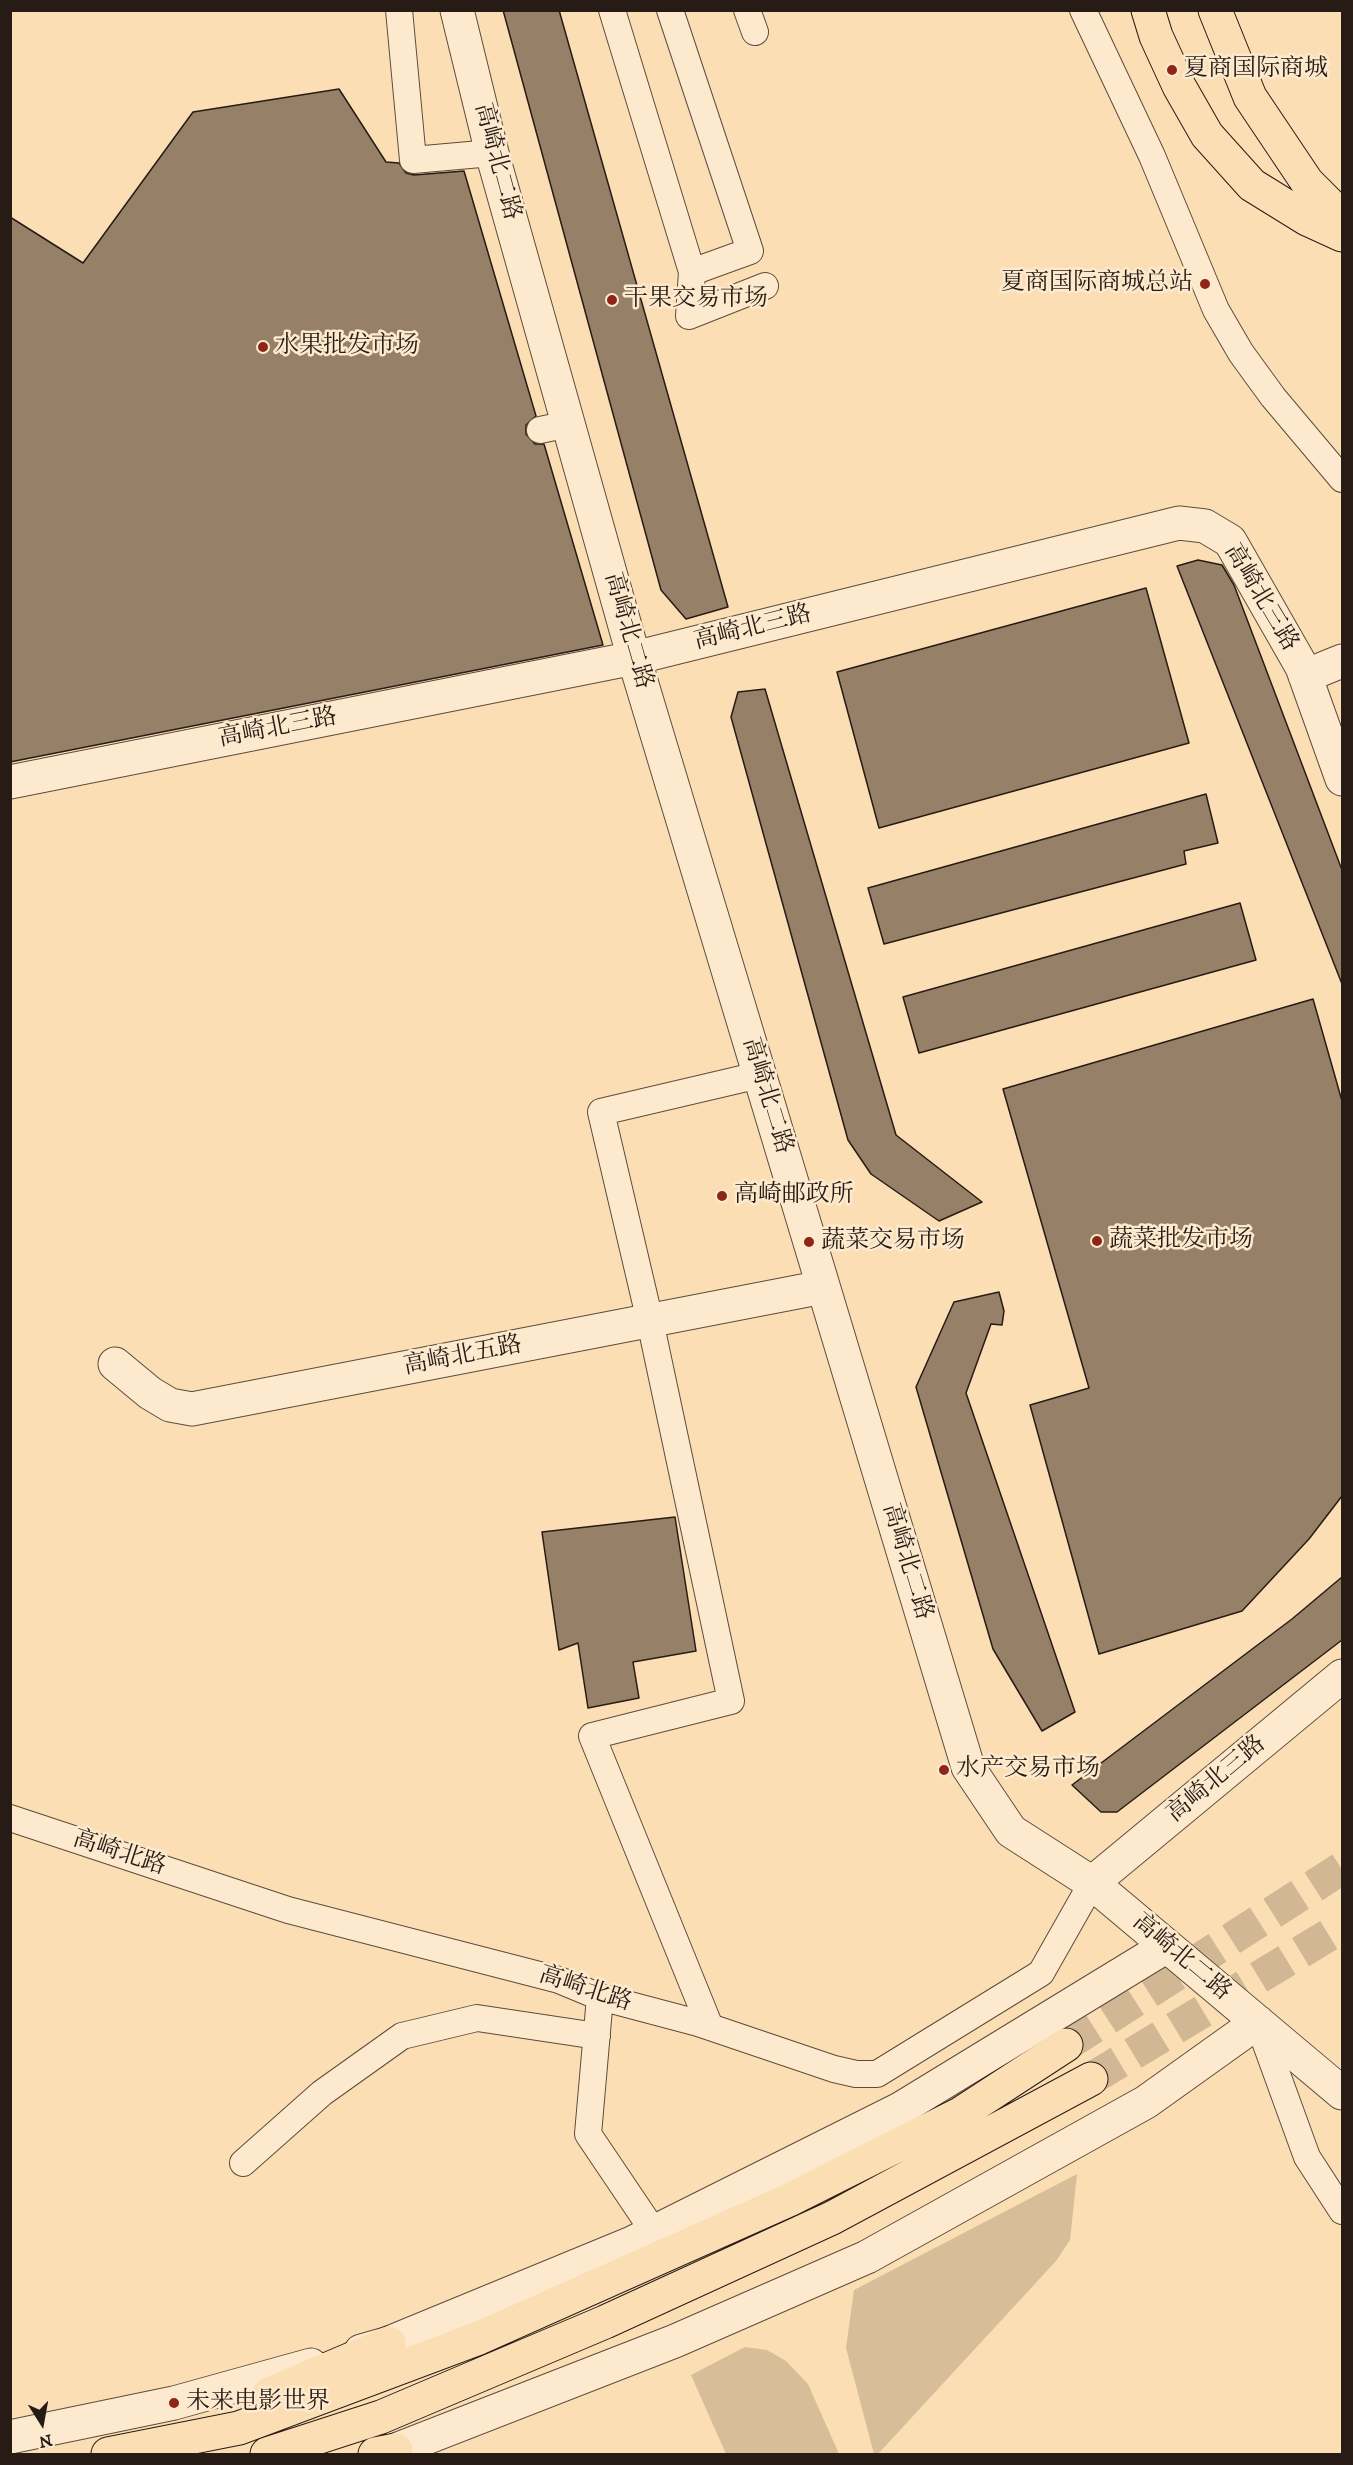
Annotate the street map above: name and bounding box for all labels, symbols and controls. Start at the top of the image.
place label: 夏商国际商城 [1184,56,1328,84]
marker: 夏商国际商城 [1165,63,1179,77]
street label: 高崎北二路 [467,100,525,224]
place label: 夏商国际商城总站 [1001,270,1193,298]
marker: 夏商国际商城总站 [1198,277,1212,291]
place label: 干果交易市场 [624,286,768,314]
marker: 干果交易市场 [605,293,619,307]
place label: 水果批发市场 [275,333,419,361]
marker: 水果批发市场 [256,340,270,354]
street label: 高崎北三路 [1217,539,1303,657]
street label: 高崎北二路 [597,569,657,693]
street label: 高崎北三路 [691,601,815,657]
street label: 高崎北三路 [216,703,340,755]
street label: 高崎北二路 [735,1034,797,1158]
place label: 高崎邮政所 [734,1182,854,1210]
marker: 高崎邮政所 [715,1189,729,1203]
place label: 蔬菜批发市场 [1109,1227,1253,1255]
place label: 蔬菜交易市场 [821,1228,965,1256]
marker: 蔬菜批发市场 [1090,1234,1104,1248]
marker: 蔬菜交易市场 [802,1235,816,1249]
street label: 高崎北五路 [401,1331,525,1383]
street label: 高崎北二路 [875,1500,937,1624]
street label: 高崎北三路 [1162,1730,1272,1830]
place label: 水产交易市场 [956,1756,1100,1784]
marker: 水产交易市场 [937,1763,951,1777]
street label: 高崎北路 [69,1825,169,1883]
street label: 高崎北二路 [1126,1908,1236,2008]
street label: 高崎北路 [535,1961,635,2019]
place label: 未来电影世界 [186,2389,330,2417]
north arrow [12,2393,72,2453]
marker: 未来电影世界 [167,2396,181,2410]
text: N [37,2430,54,2452]

